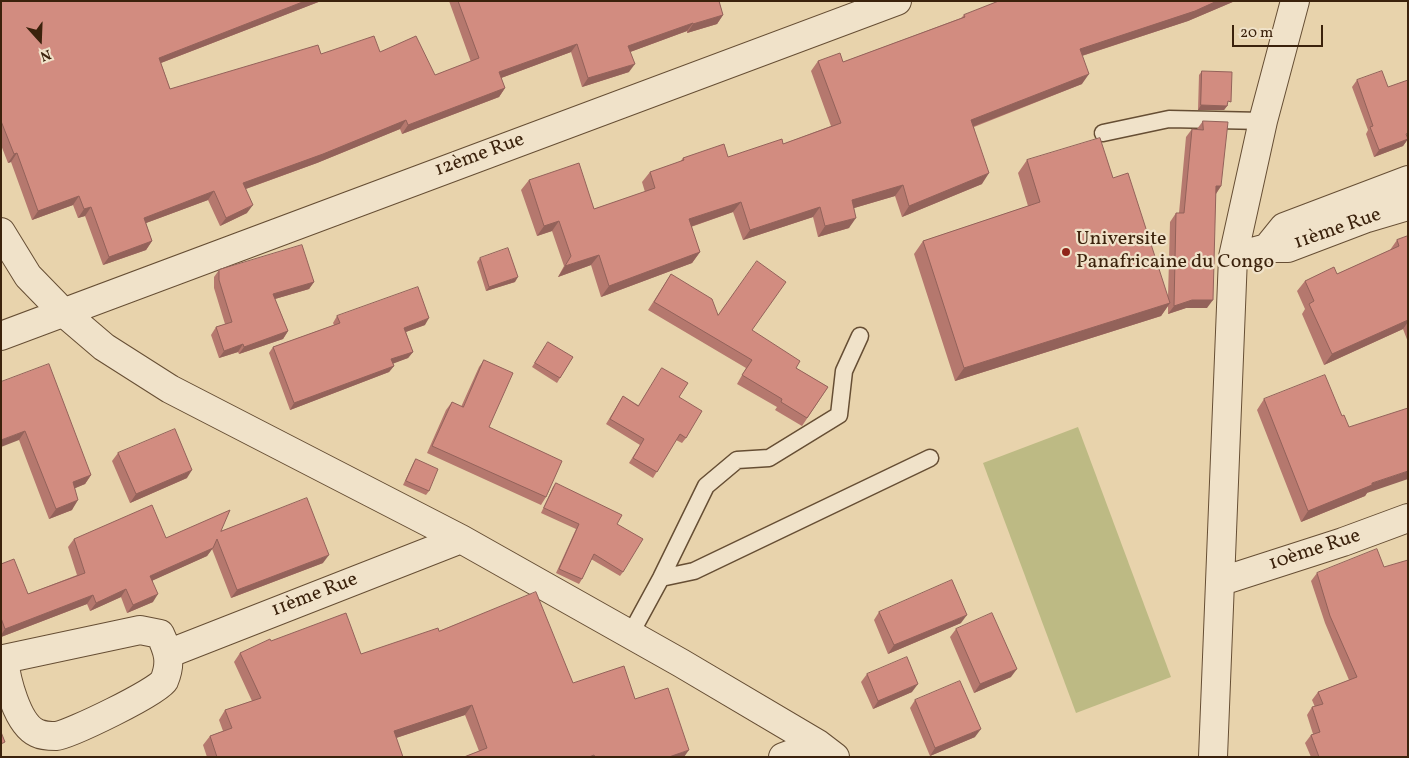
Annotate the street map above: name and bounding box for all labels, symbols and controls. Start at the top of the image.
north arrow [15,15,65,65]
scale bar [1234,15,1325,47]
text: 20 m [1240,23,1273,44]
text: N [37,44,53,65]
street label: 12ème Rue [432,129,528,183]
street label: 11ème Rue [1291,204,1385,256]
place label: Universite Panafricaine du Congo [1076,228,1274,275]
marker: Universite Panafricaine du Congo [1060,246,1072,258]
street label: 10ème Rue [1266,525,1364,577]
street label: 11ème Rue [268,569,362,623]

